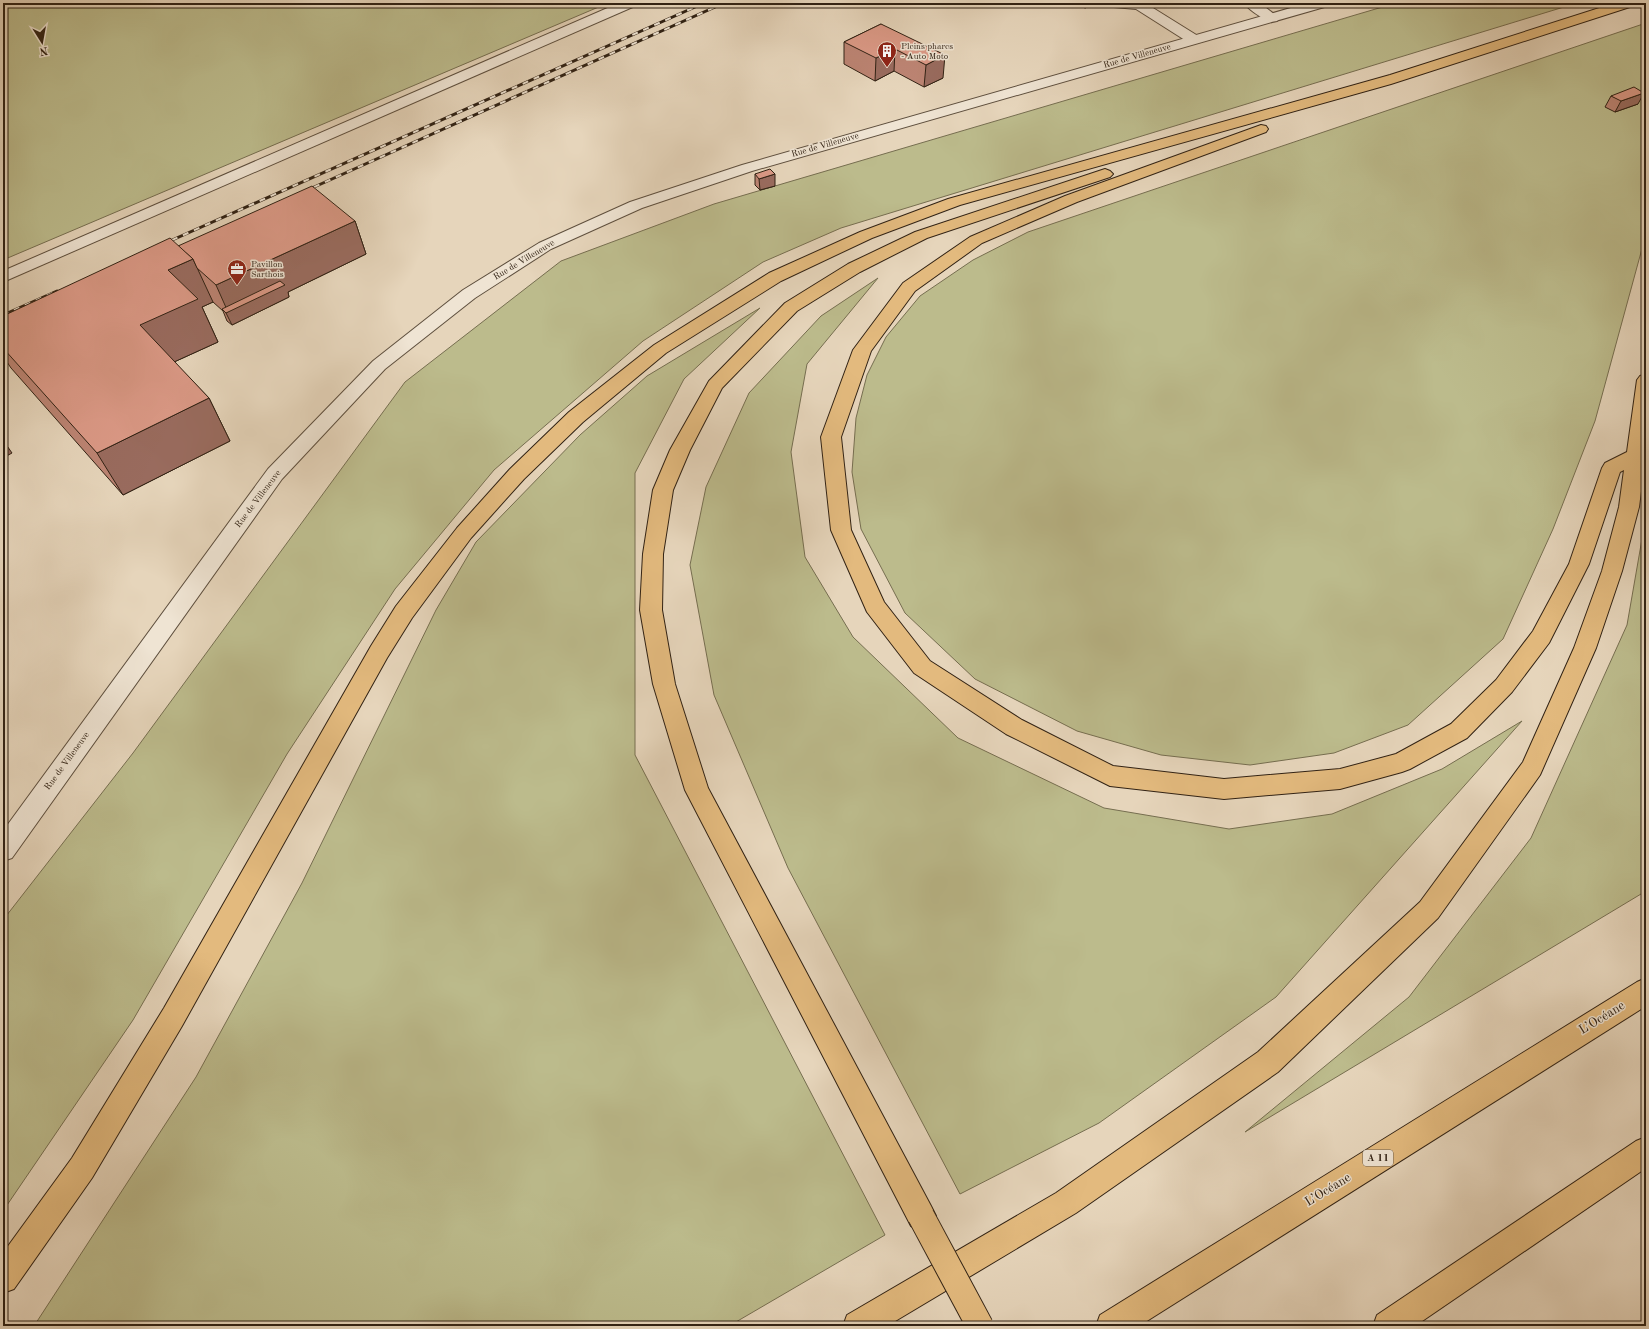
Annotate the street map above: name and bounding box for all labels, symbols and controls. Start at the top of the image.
north arrow [22,22,62,62]
building icon: Pleins phares - Auto Moto [876,40,898,68]
place label: Pleins phares - Auto Moto [901,42,953,61]
street label: Rue de Villeneuve [1102,42,1172,70]
text: N [38,44,49,57]
street label: Rue de Villeneuve [790,131,860,159]
street label: Rue de Villeneuve [492,238,556,282]
office icon: Pavillon Sarthois [226,258,248,286]
place label: Pavillon Sarthois [251,260,284,279]
street label: Rue de Villeneuve [233,469,283,529]
street label: Rue de Villeneuve [43,730,91,792]
street label: L’Océane [1577,999,1627,1037]
road number: A 11 [1363,1150,1393,1166]
street label: L’Océane [1303,1171,1353,1209]

